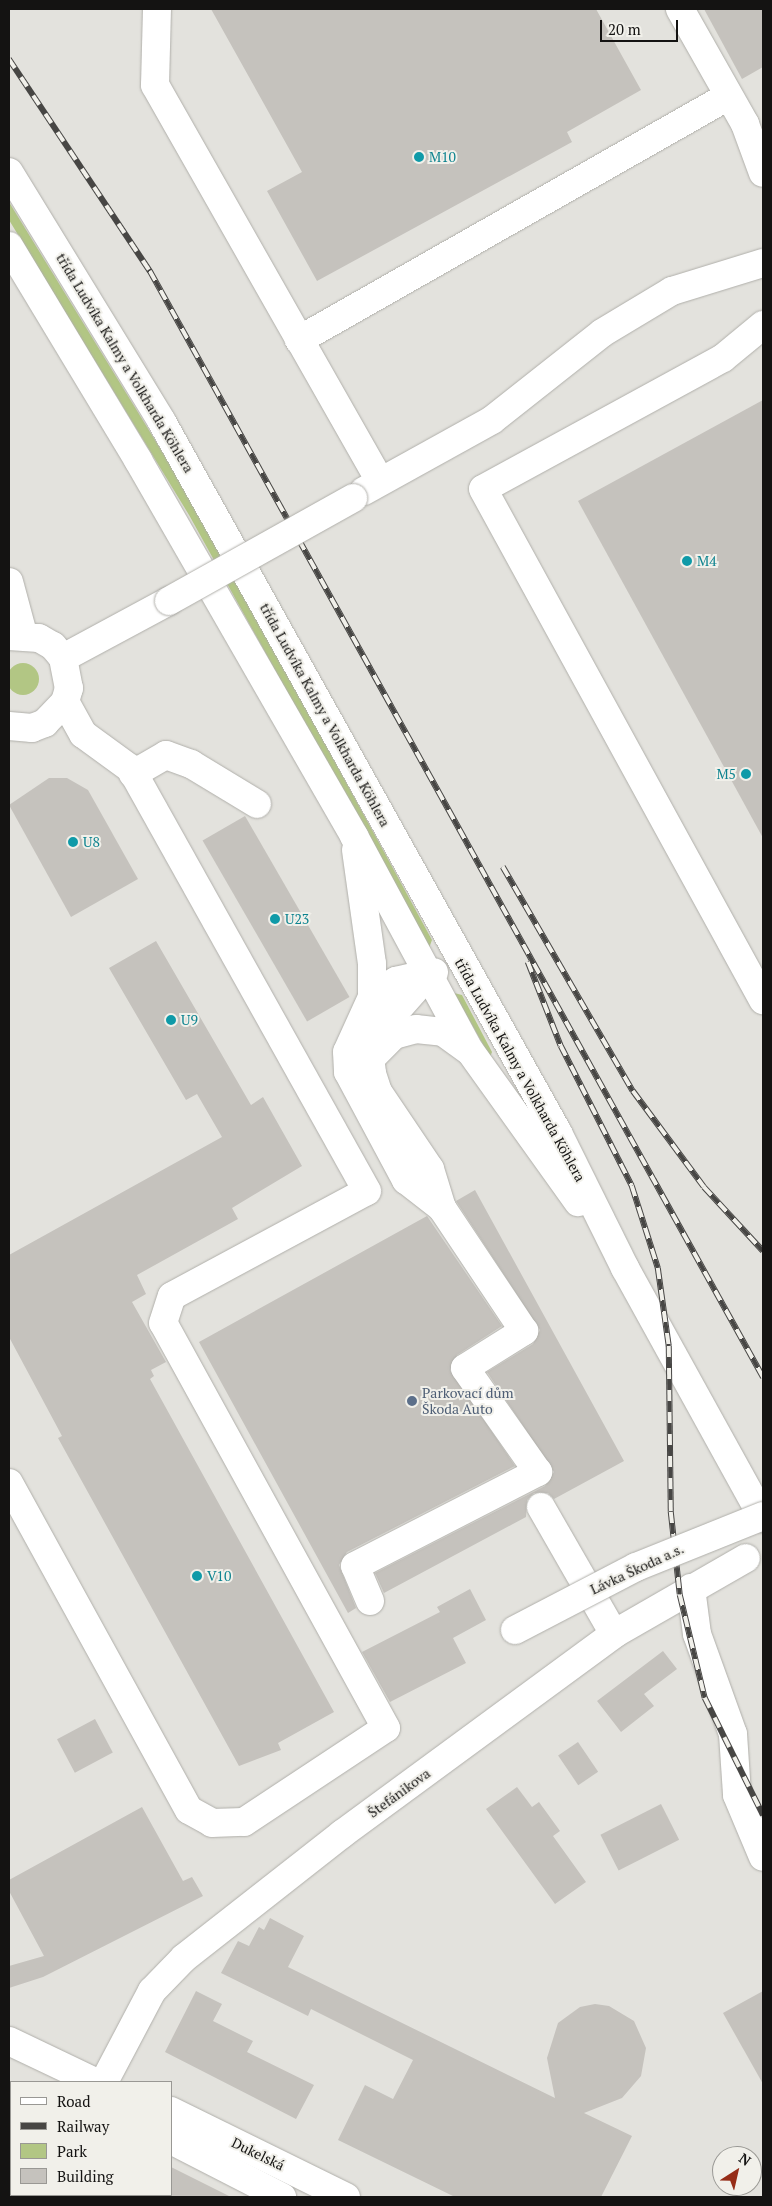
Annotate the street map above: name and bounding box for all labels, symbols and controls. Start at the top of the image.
scale bar [602,10,680,42]
text: 20 m [608,19,641,39]
place label: M10 [429,149,456,165]
marker: M10 [413,151,425,163]
street label: třída Ludvíka Kalmy a Volkharda Köhlera [53,250,197,476]
place label: M4 [697,553,717,569]
marker: M4 [681,555,693,567]
street label: třída Ludvíka Kalmy a Volkharda Köhlera [256,600,394,830]
place label: M5 [716,766,736,782]
marker: M5 [740,768,752,780]
place label: U8 [83,834,100,850]
marker: U8 [67,836,79,848]
place label: U23 [285,911,309,927]
marker: U23 [269,913,281,925]
street label: třída Ludvíka Kalmy a Volkharda Köhlera [451,955,589,1185]
place label: U9 [181,1012,198,1028]
marker: U9 [165,1014,177,1026]
place label: Parkovací dům Škoda Auto [422,1385,514,1418]
marker: Parkovací dům Škoda Auto [406,1395,418,1407]
street label: Lávka Škoda a.s. [588,1540,686,1598]
place label: V10 [207,1568,231,1584]
marker: V10 [191,1570,203,1582]
street label: Štefánikova [365,1765,433,1821]
legend [10,2081,172,2196]
text: Road [57,2091,90,2111]
text: Railway [57,2116,109,2136]
street label: Dukelská [229,2134,287,2174]
text: Park [57,2141,87,2161]
north arrow [712,2146,762,2196]
text: N [736,2148,755,2170]
text: Building [57,2166,114,2186]

